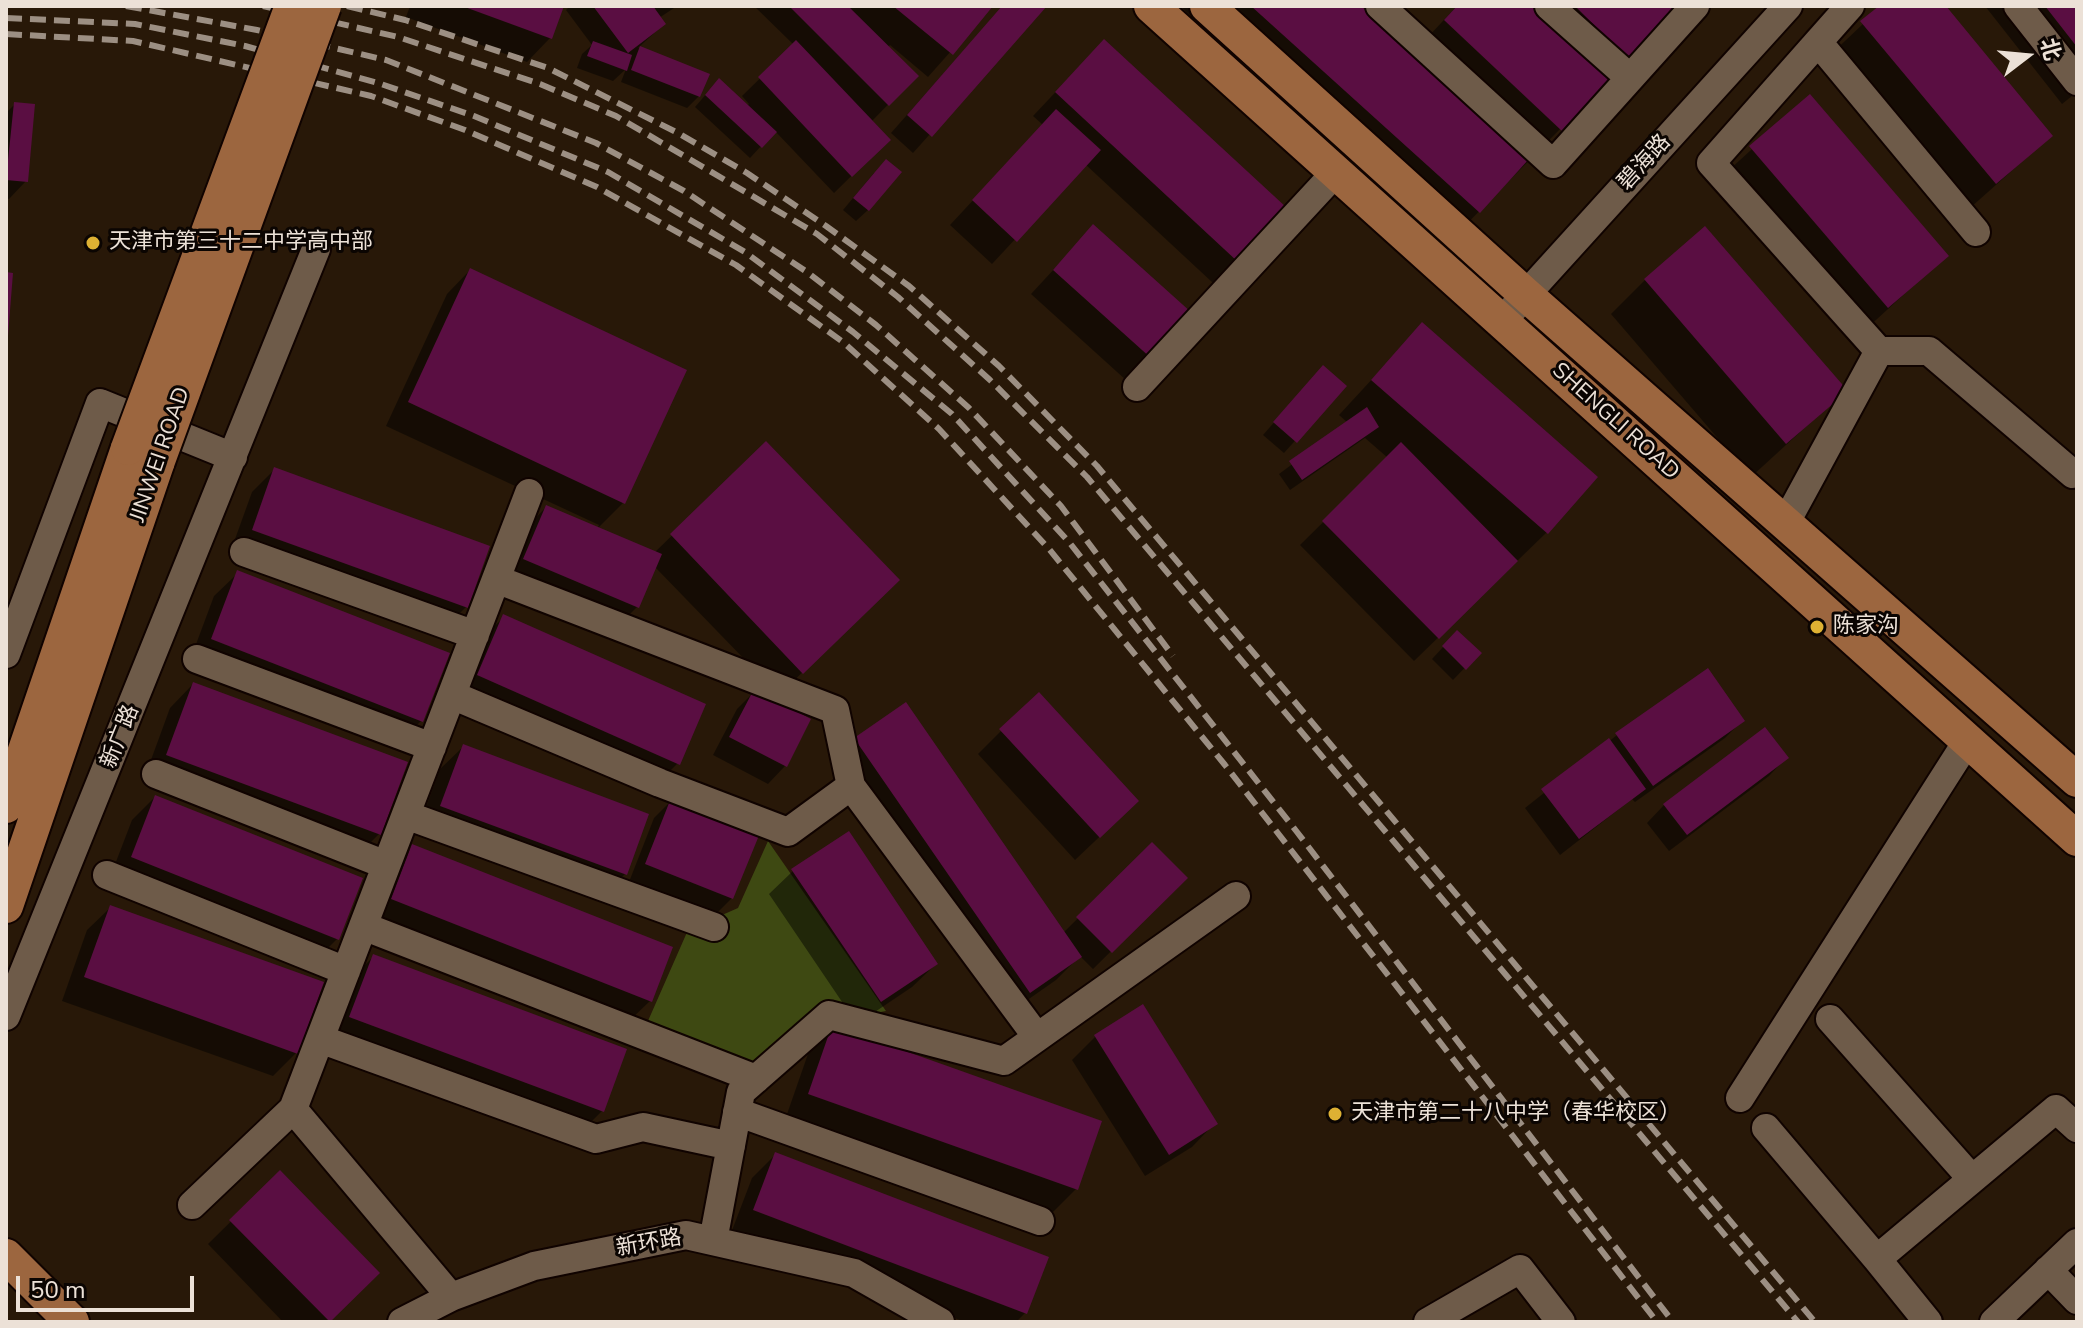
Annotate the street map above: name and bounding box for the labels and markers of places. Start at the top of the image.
place label: 天津市第三十二中学高中部 [109,230,373,256]
marker: 天津市第三十二中学高中部 [84,234,102,252]
place label: 陈家沟 [1833,614,1899,640]
marker: 陈家沟 [1808,618,1826,636]
place label: 天津市第二十八中学（春华校区） [1351,1101,1681,1127]
marker: 天津市第二十八中学（春华校区） [1326,1105,1344,1123]

